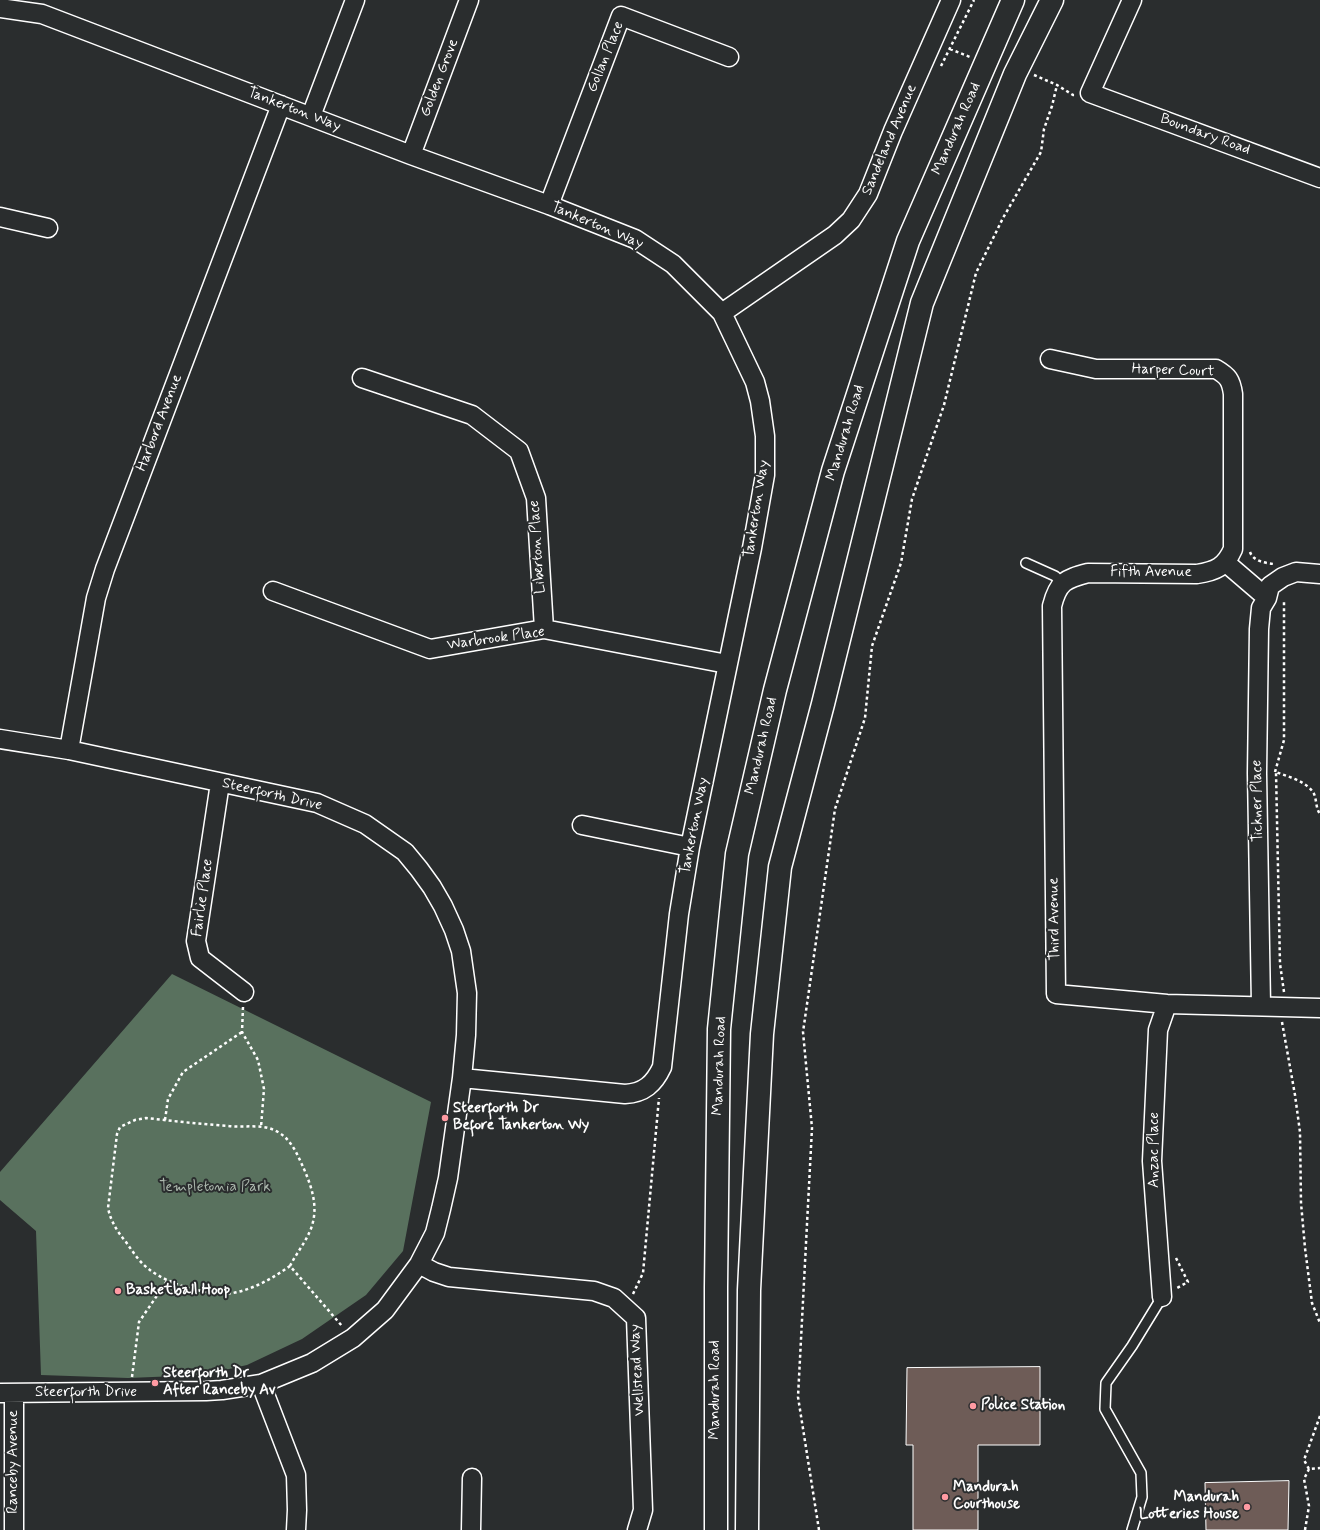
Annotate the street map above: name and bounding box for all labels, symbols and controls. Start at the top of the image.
street label: Gollan Place [584,19,628,95]
street label: Golden Grove [417,36,463,120]
street label: Mandurah Road [929,80,985,178]
street label: Sandeland Avenue [858,82,922,198]
street label: Tankerton Way [245,84,343,136]
street label: Boundary Road [1157,110,1253,160]
street label: Tankerton Way [548,198,646,254]
street label: Harper Court [1131,361,1215,381]
street label: Harbord Avenue [133,372,187,474]
street label: Mandurah Road [823,383,869,483]
street label: Tankerton Way [740,459,774,559]
street label: Liberton Place [526,500,550,594]
street label: Fifth Avenue [1110,564,1192,582]
street label: Warbrook Place [446,623,546,655]
street label: Mandurah Road [742,695,782,797]
street label: Tickner Place [1248,760,1268,842]
street label: Steerforth Drive [220,775,324,815]
street label: Tankerton Way [677,776,713,876]
street label: Fairlie Place [189,858,217,938]
street label: Third Avenue [1045,877,1065,961]
street label: Mandurah Road [709,1016,731,1116]
place label: Steerforth Dr Before Tankerton Wy [453,1100,589,1135]
street label: Anzac Place [1146,1112,1164,1188]
marker: Steerforth Dr Before Tankerton Wy [440,1113,450,1123]
park label: Templetonia Park [159,1179,271,1197]
place label: Basketball Hoop [126,1282,230,1300]
marker: Basketball Hoop [113,1286,123,1296]
street label: Wellstead Way [627,1324,649,1416]
street label: Mandurah Road [707,1340,725,1440]
place label: Steerforth Dr After Ranceby Av [163,1365,275,1400]
marker: Steerforth Dr After Ranceby Av [150,1378,160,1388]
street label: Steerforth Drive [35,1384,137,1402]
place label: Police Station [981,1397,1065,1415]
marker: Police Station [968,1401,978,1411]
street label: Ranceby Avenue [5,1410,23,1514]
place label: Mandurah Courthouse [953,1479,1020,1514]
place label: Mandurah Lotteries House [1139,1489,1239,1524]
marker: Mandurah Courthouse [940,1492,950,1502]
marker: Mandurah Lotteries House [1242,1502,1252,1512]

